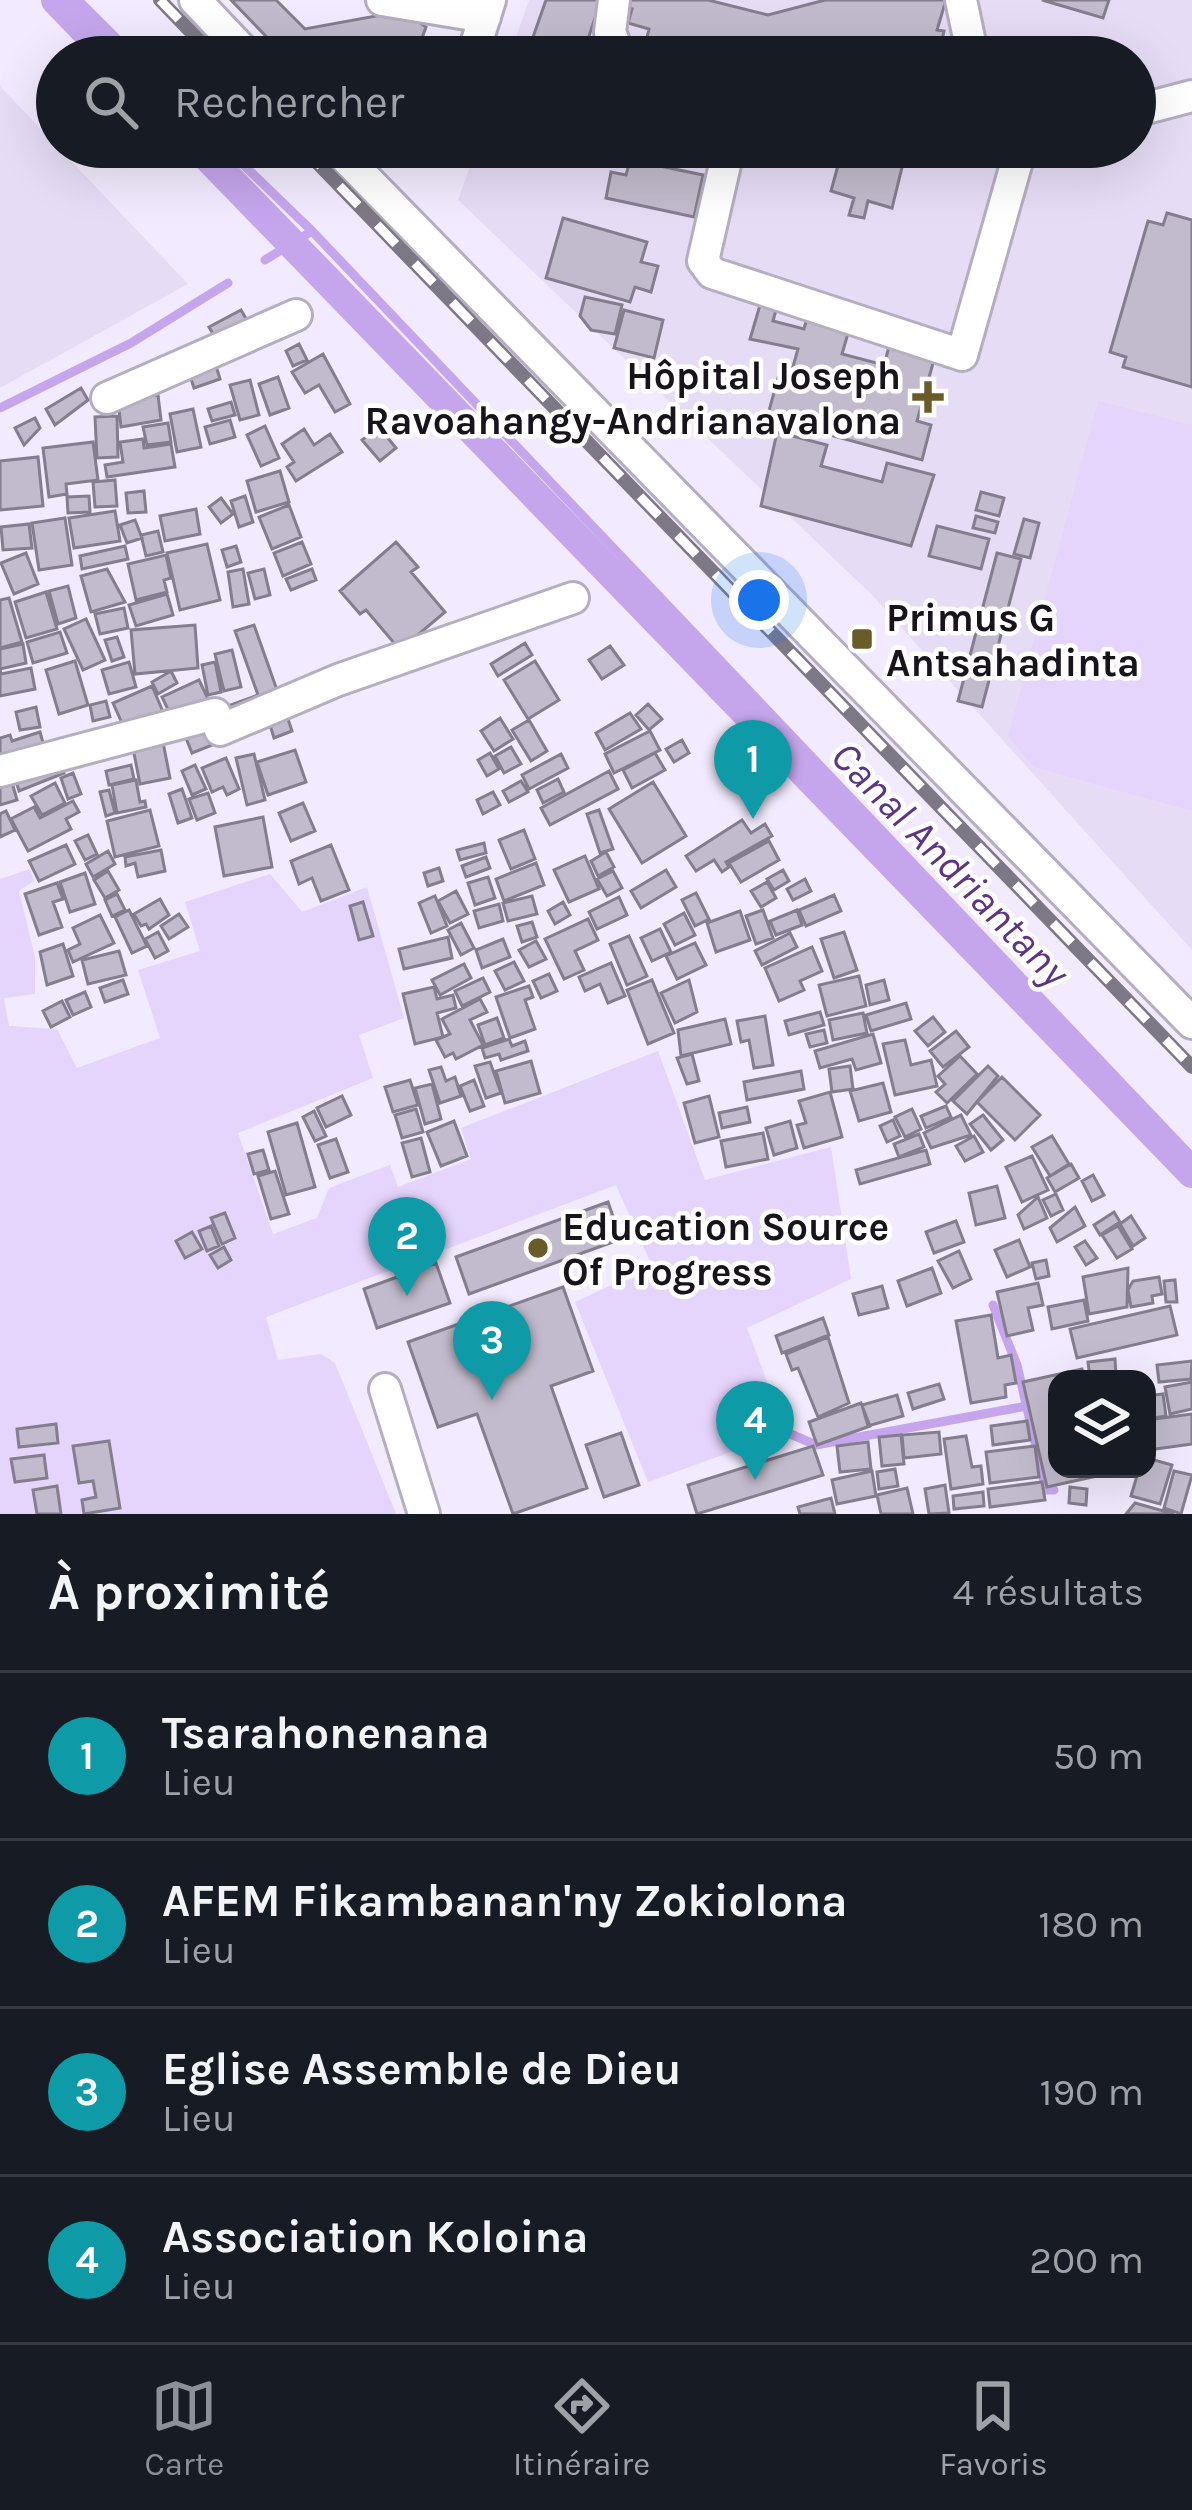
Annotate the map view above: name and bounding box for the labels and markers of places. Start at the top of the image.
place label: Hôpital Joseph Ravoahangy-Andrianavalona [365,353,901,444]
marker: Hôpital Joseph Ravoahangy-Andrianavalona [912,381,944,413]
place label: Primus G Antsahadinta [886,595,1140,686]
marker: Primus G Antsahadinta [849,626,875,652]
pin: 1 [714,720,792,819]
pin: 2 [368,1197,446,1296]
place label: Education Source Of Progress [562,1204,889,1295]
marker: Education Source Of Progress [525,1235,551,1261]
pin: 3 [453,1301,531,1400]
pin: 4 [716,1381,794,1480]

